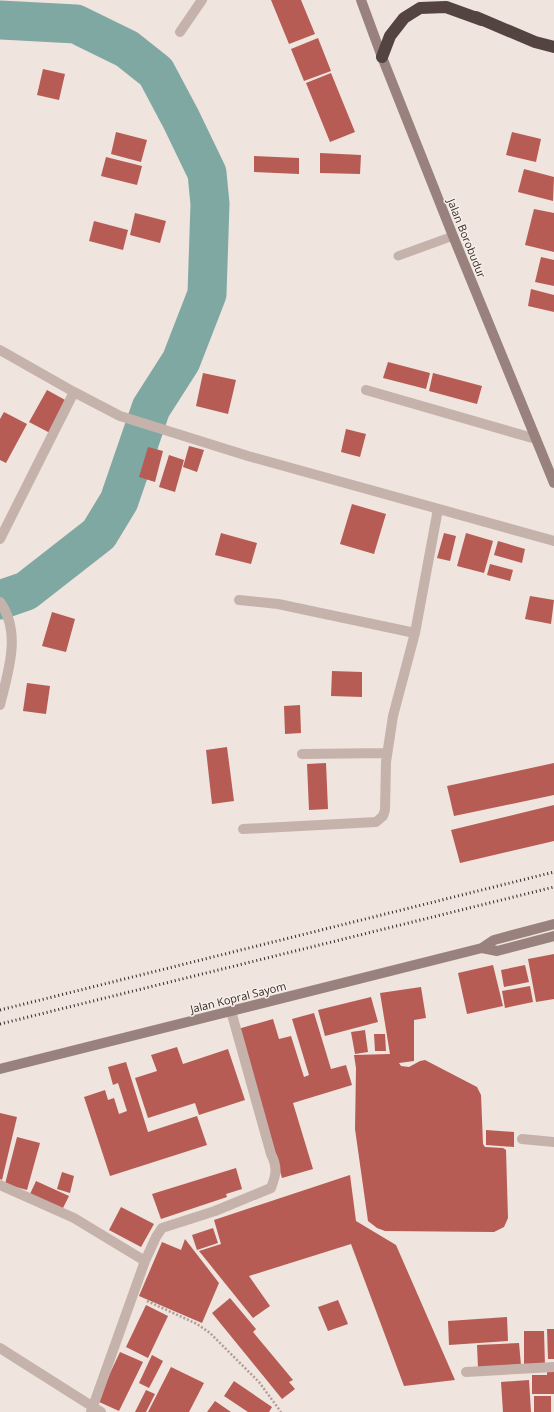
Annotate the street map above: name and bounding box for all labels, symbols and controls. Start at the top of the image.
street label: Jalan Borobudur [444,195,490,280]
street label: Jalan Kopral Sayom [188,978,288,1016]

